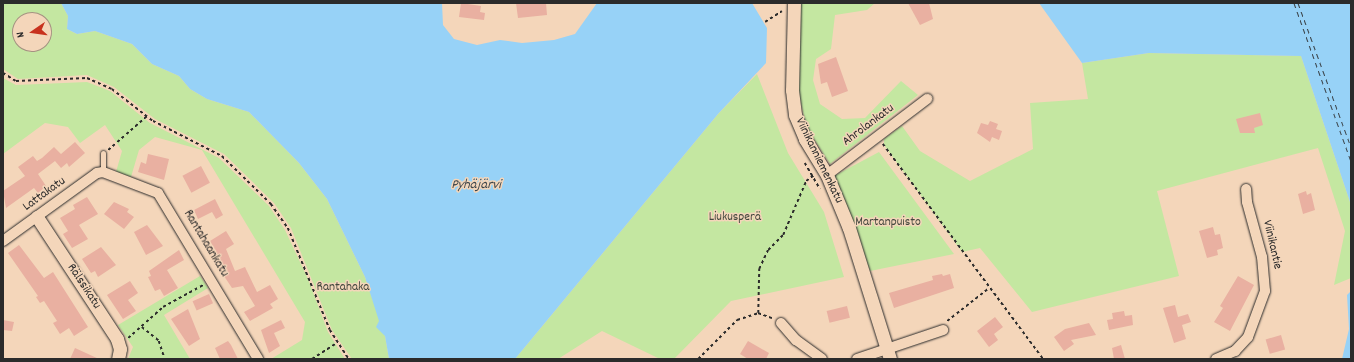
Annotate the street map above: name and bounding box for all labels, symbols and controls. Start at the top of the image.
north arrow [12,12,52,52]
text: N [13,30,30,39]
street label: Ahrolankatu [840,102,898,150]
street label: Viinikanniemenkatu [791,116,845,206]
street label: Lattakatu [21,174,69,216]
water label: Pyhäjärvi [451,177,501,193]
street label: Rantahaankatu [179,208,231,280]
park label: Liukusperä [709,210,761,226]
park label: Martanpuisto [855,215,921,231]
street label: Viinikantie [1258,219,1284,271]
street label: Rälssikatu [63,261,103,313]
park label: Rantahaka [317,280,369,296]

